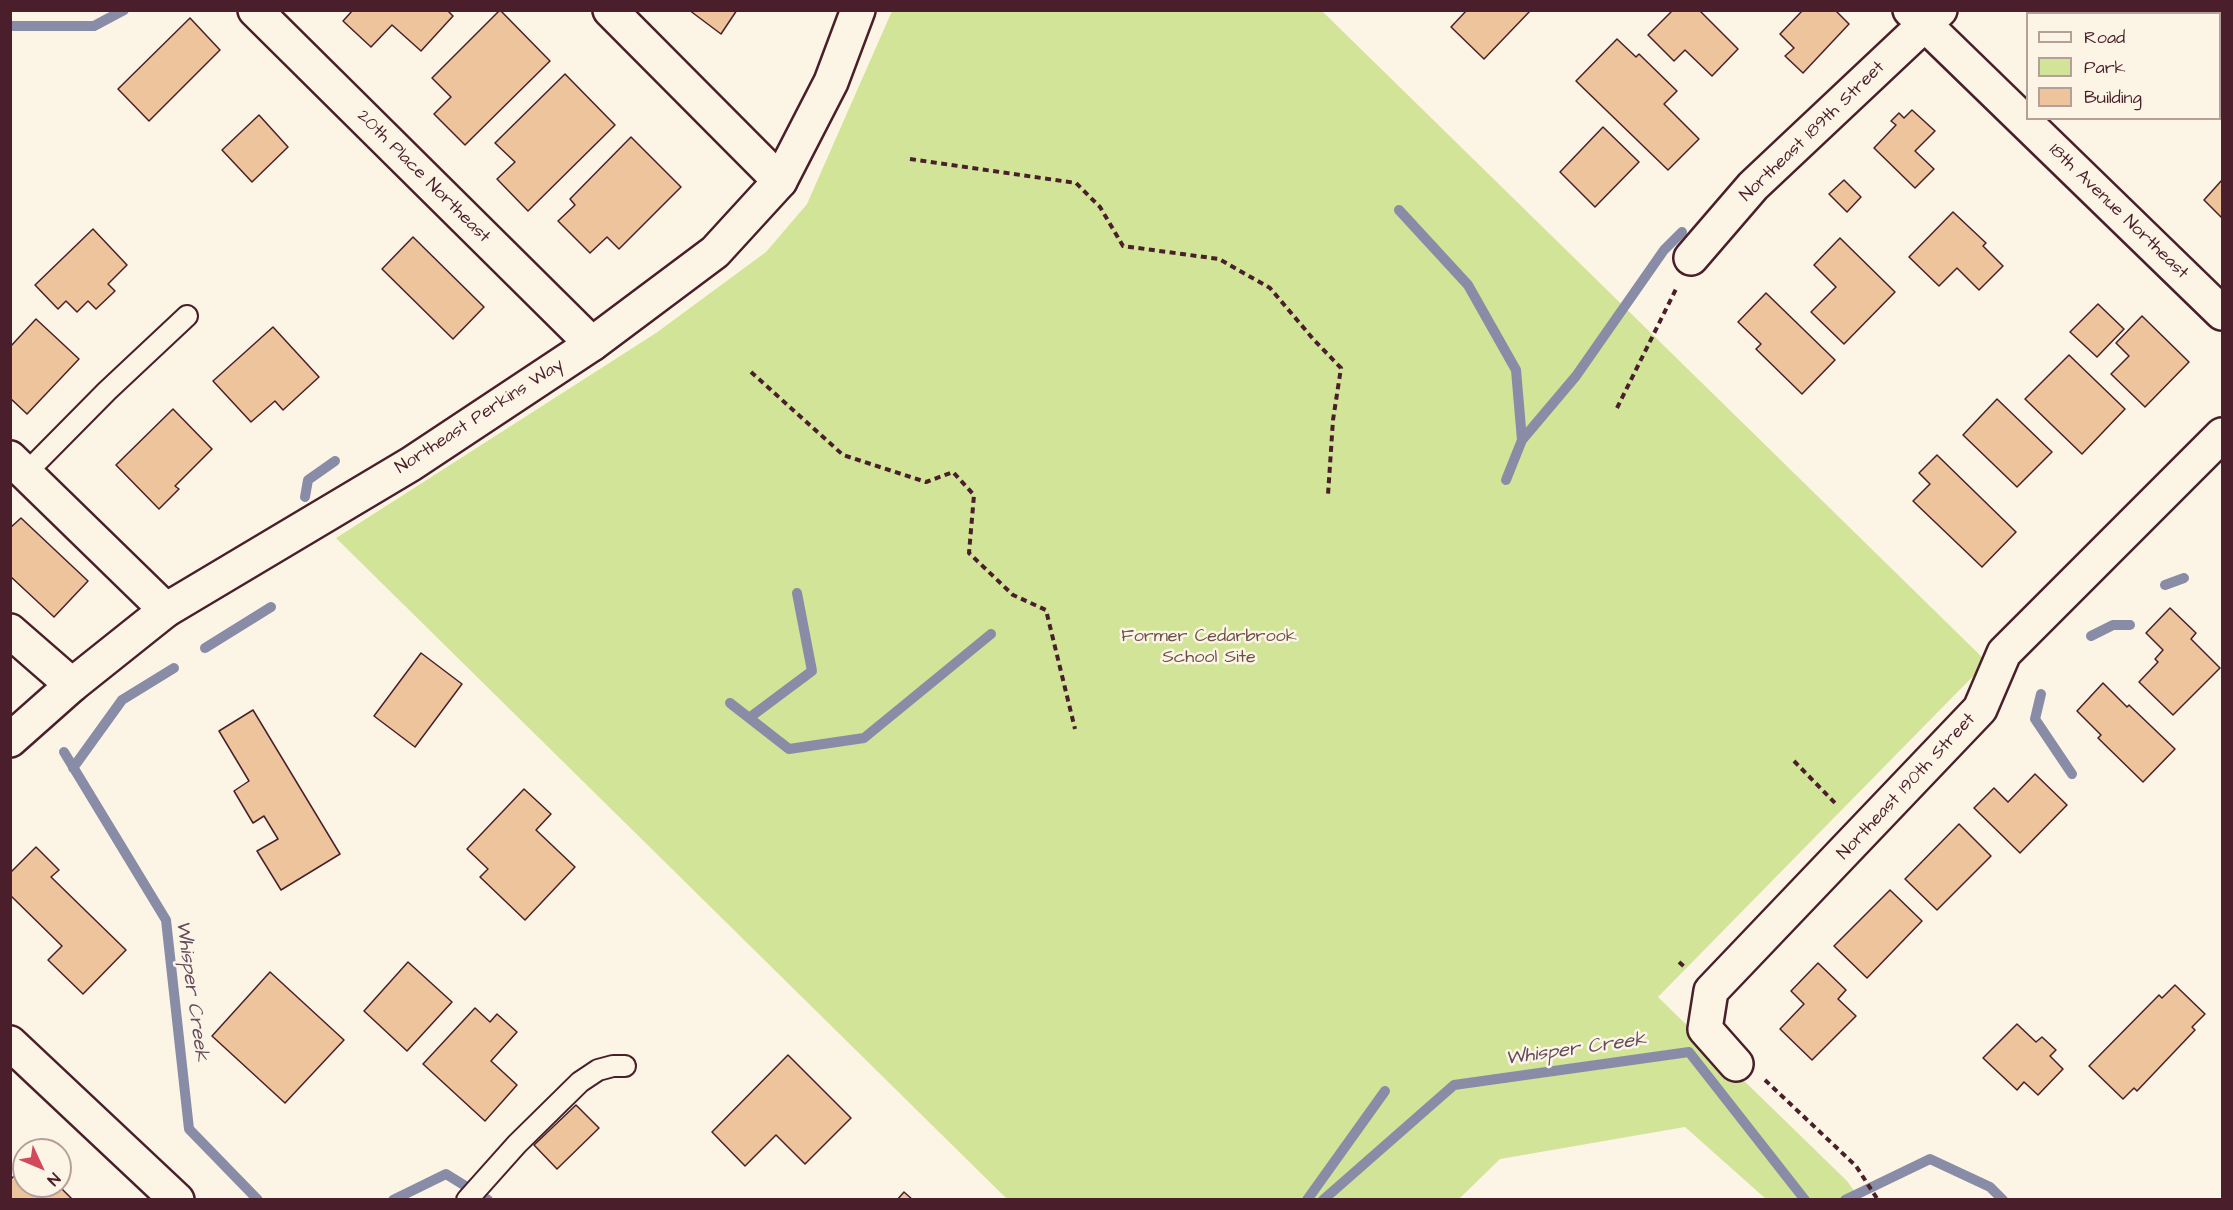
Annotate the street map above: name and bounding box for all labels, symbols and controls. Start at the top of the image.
legend [2026,12,2221,120]
text: Road [2084,25,2125,50]
text: Park [2084,55,2126,80]
street label: Northeast 189th Street [1736,57,1890,207]
text: Building [2084,85,2142,110]
street label: 20th Place Northeast [352,106,494,248]
street label: 18th Avenue Northeast [2044,140,2192,284]
street label: Northeast Perkins Way [392,355,568,479]
park label: Former Cedarbrook School Site [1121,626,1297,668]
street label: Northeast 190th Street [1833,709,1981,865]
water label: Whisper Creek [169,919,213,1063]
water label: Whisper Creek [1504,1028,1648,1072]
north arrow [12,1138,72,1198]
text: N [42,1168,65,1190]

